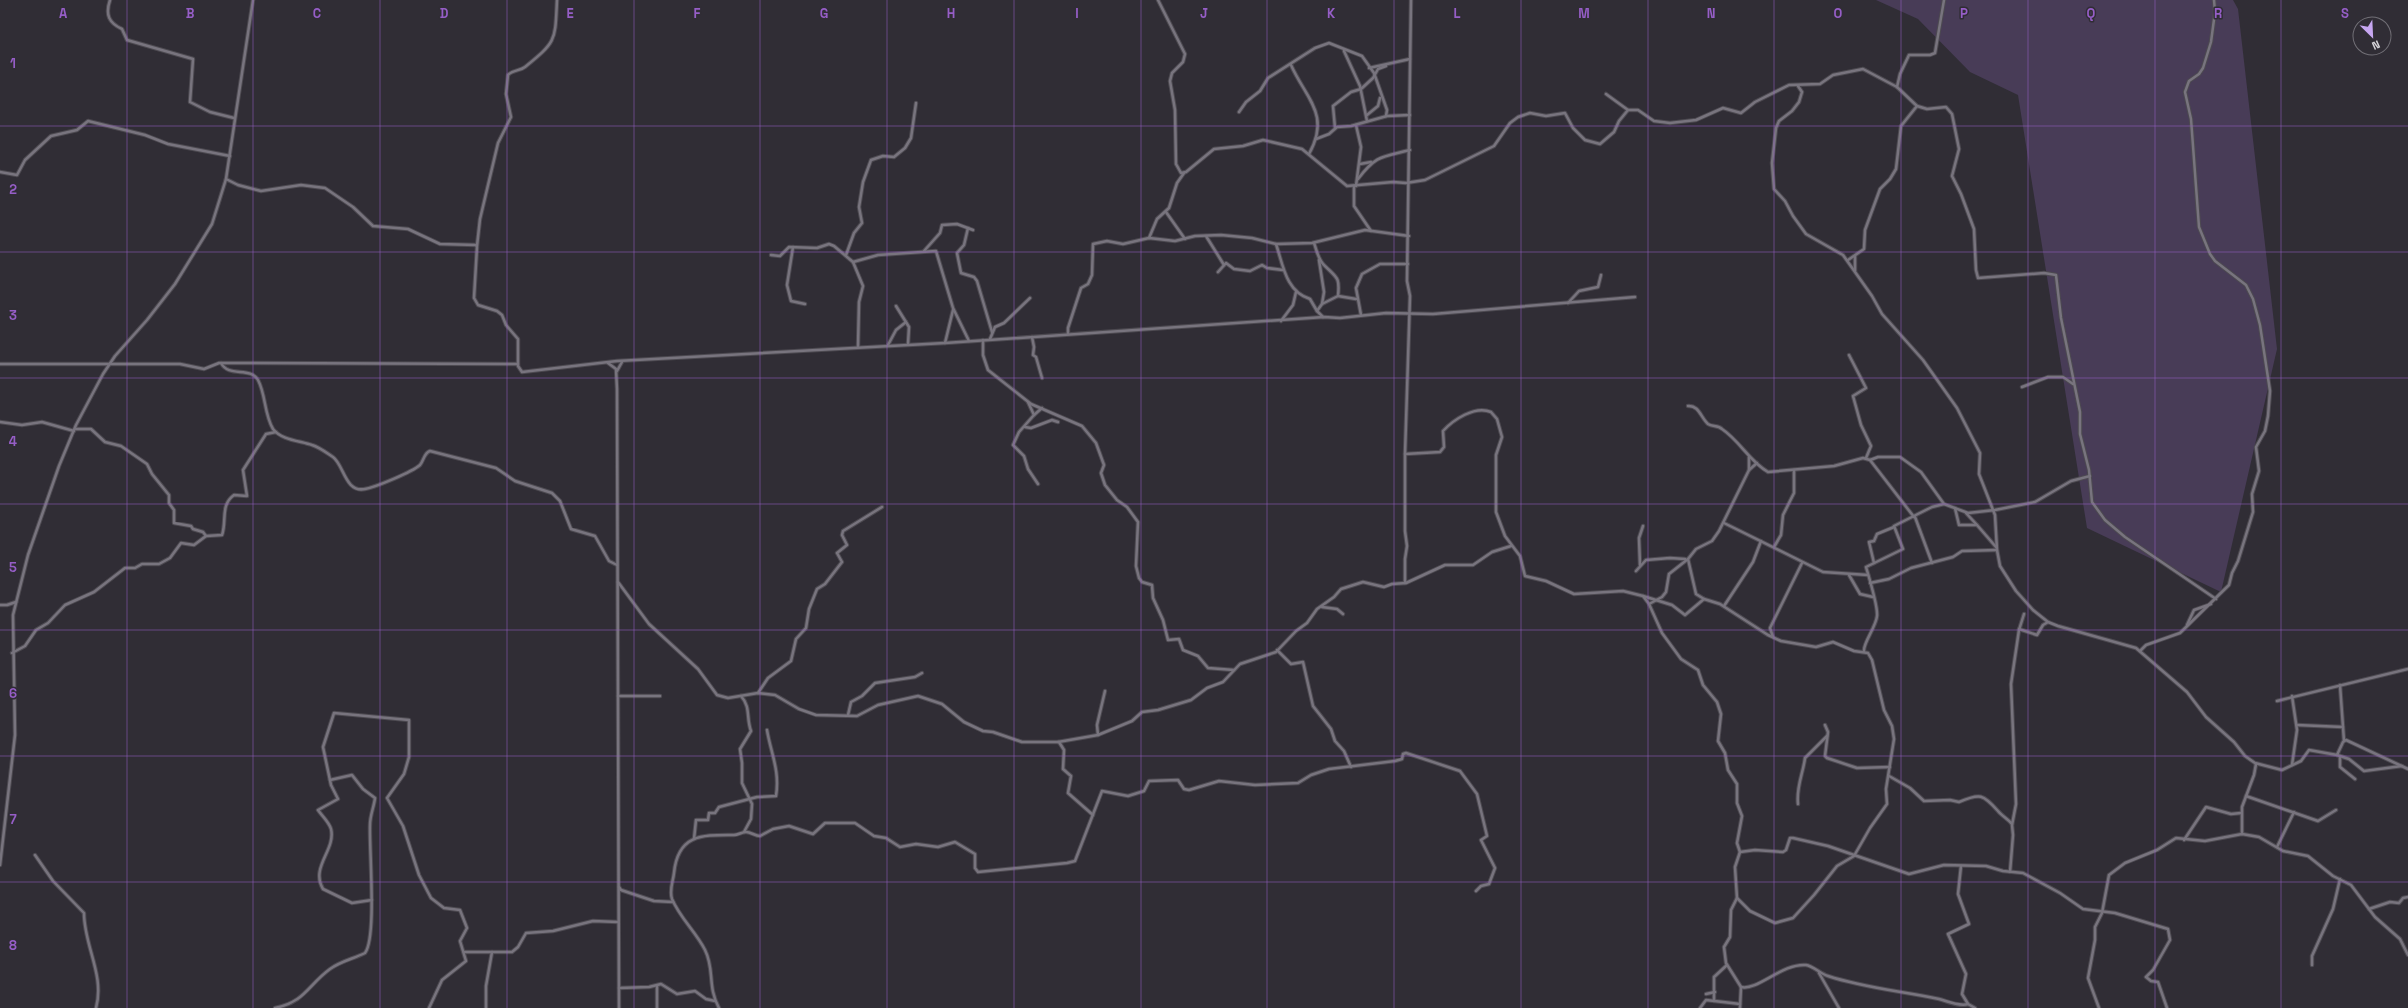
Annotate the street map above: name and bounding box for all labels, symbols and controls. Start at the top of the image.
text: A [59,5,68,22]
text: B [186,5,195,22]
text: C [313,5,321,22]
text: D [440,5,449,22]
text: E [566,5,574,22]
text: F [694,5,701,22]
text: G [820,5,828,22]
text: H [947,5,955,22]
text: I [1075,5,1079,22]
text: J [1200,5,1208,22]
text: K [1327,5,1336,22]
text: L [1453,5,1461,22]
text: M [1578,5,1590,22]
text: N [1707,5,1715,22]
text: O [1834,5,1843,22]
text: P [1960,5,1968,22]
text: Q [2087,5,2096,22]
text: R [2214,5,2222,22]
text: S [2341,5,2349,22]
north arrow [2352,16,2392,56]
text: N [2370,37,2382,53]
text: 1 [10,55,16,72]
text: 2 [9,181,17,198]
text: 3 [9,307,17,324]
text: 4 [9,433,17,450]
text: 5 [9,559,17,576]
text: 6 [9,685,17,702]
text: 7 [9,811,17,828]
text: 8 [9,937,17,954]

